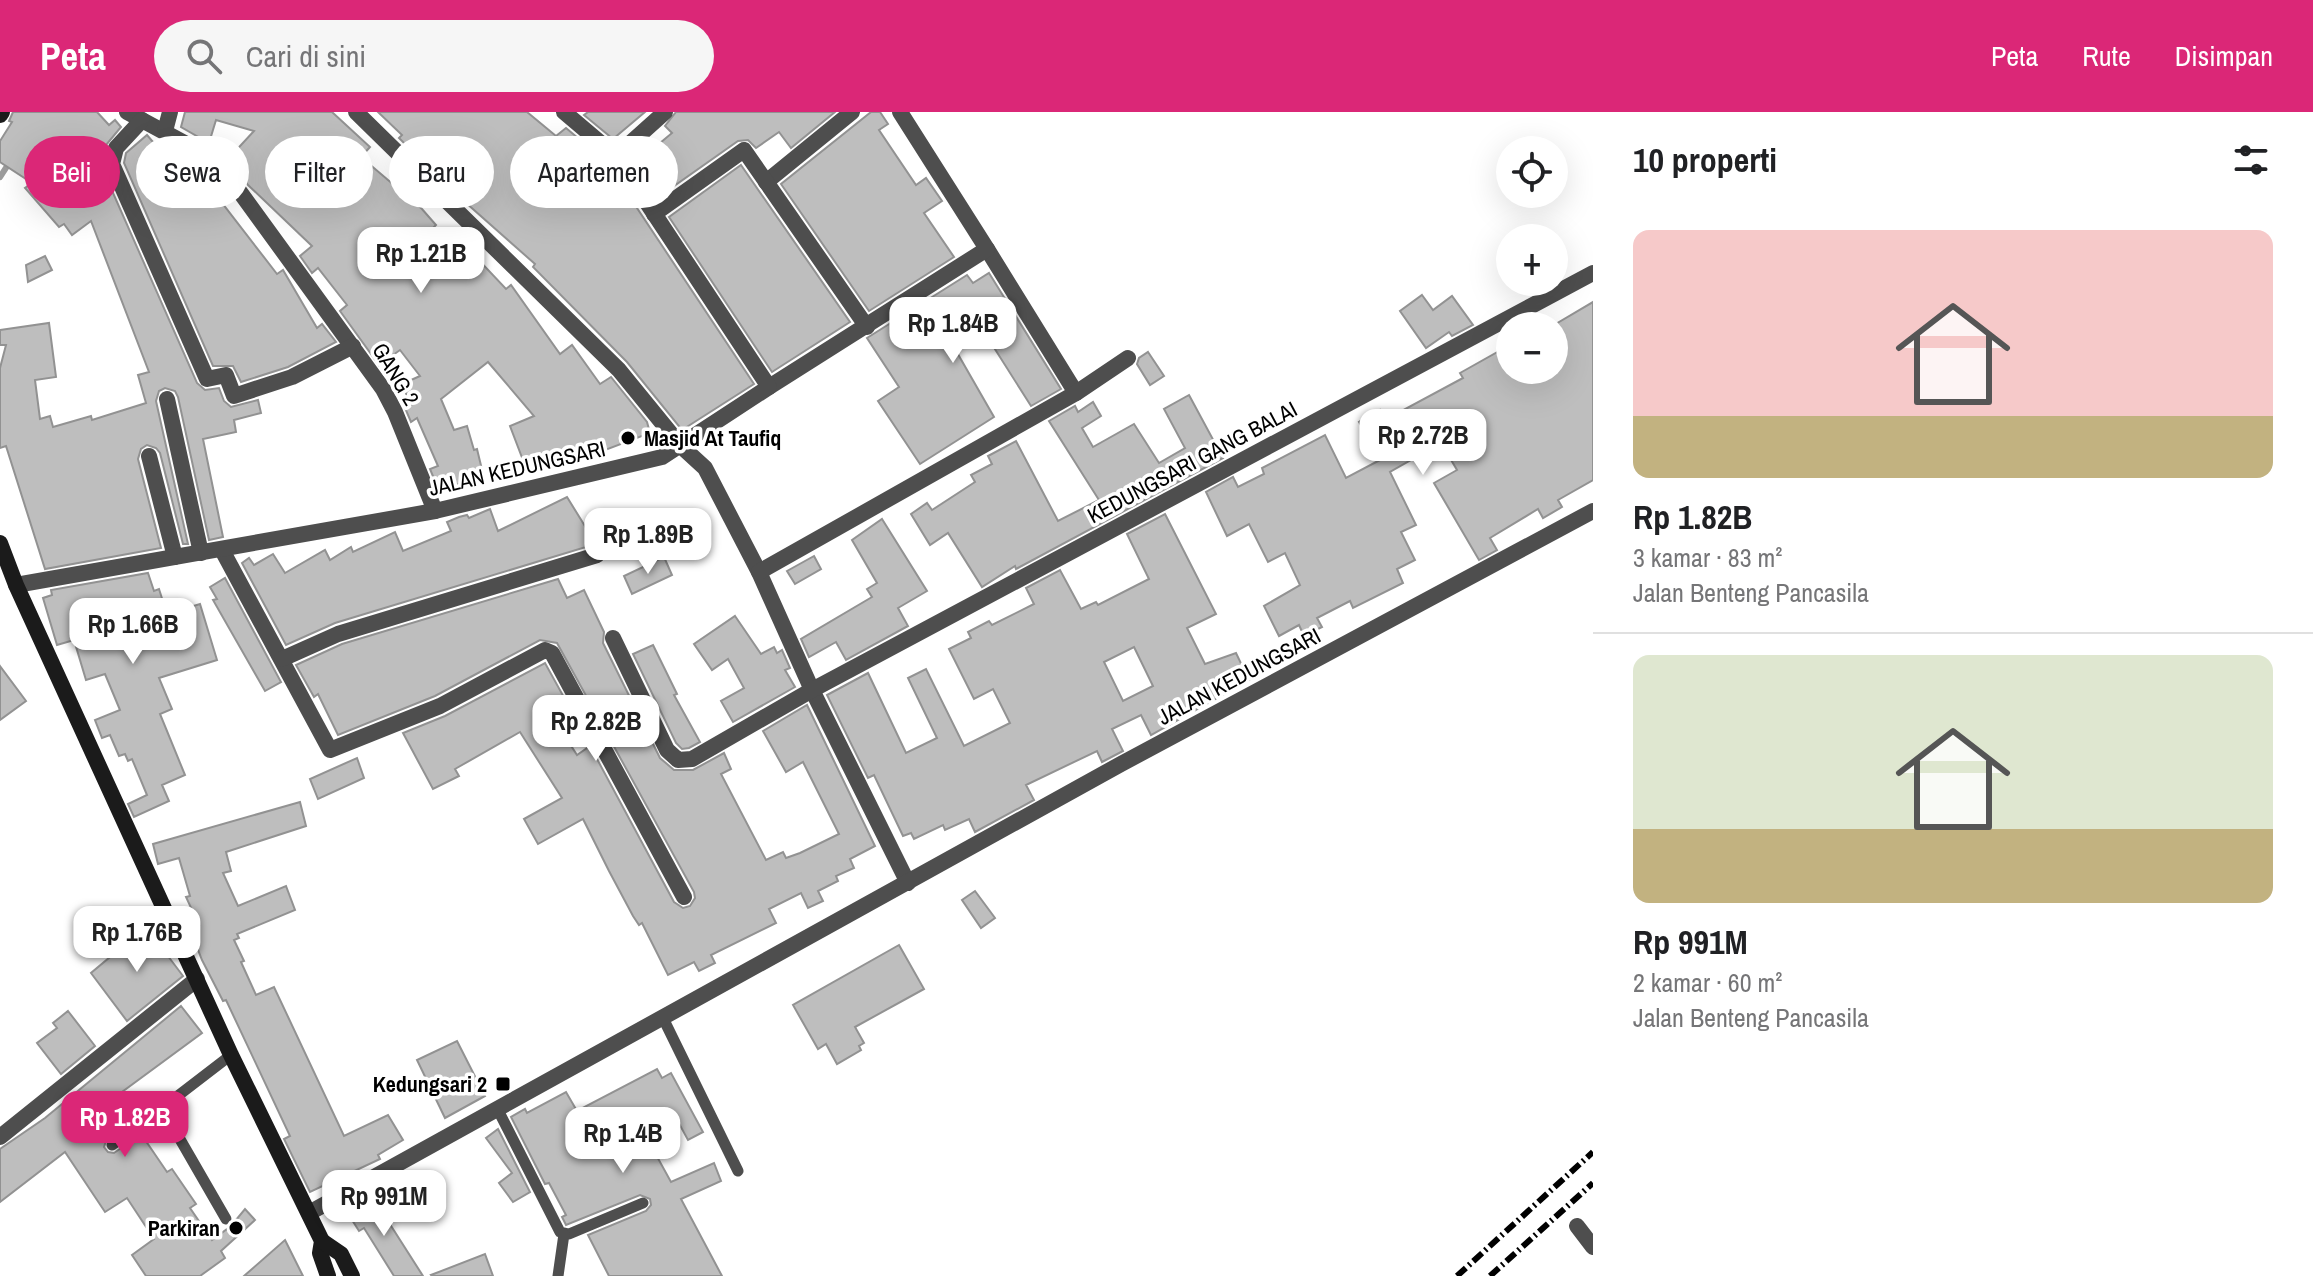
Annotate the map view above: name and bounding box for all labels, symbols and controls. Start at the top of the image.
search box [154,20,714,92]
text: Peta [40,31,106,82]
icon: search [182,34,226,78]
text: Cari di sini [246,36,366,76]
text: Peta [1991,37,2038,75]
text: Rute [2082,37,2131,75]
text: Disimpan [2175,37,2273,75]
chip: Beli [24,136,120,208]
chip: Sewa [136,136,249,208]
chip: Filter [265,136,373,208]
chip: Baru [389,136,494,208]
chip: Apartemen [510,136,678,208]
map controls [1496,136,1568,384]
button: locate [1496,136,1568,208]
text: 10 properti [1633,137,1777,183]
icon: filters [2229,138,2273,182]
button: + [1496,224,1568,296]
pin: Rp 1.21B [338,227,504,295]
text: Rp 1.21B [375,235,467,270]
icon: home [1881,282,2025,426]
pin: Rp 1.84B [870,297,1036,365]
text: Rp 1.84B [907,305,999,340]
button: − [1496,312,1568,384]
street label: GANG 2 [366,337,426,411]
street label: KEDUNGSARI GANG BALAI [1082,394,1302,530]
pin: Rp 2.72B [1340,409,1506,477]
text: Rp 2.72B [1377,417,1469,452]
place label: Masjid At Taufiq [644,423,781,453]
marker: Masjid At Taufiq [619,429,637,447]
street label: JALAN KEDUNGSARI [426,433,608,503]
text: Rp 1.82B [1633,494,1752,540]
pin: Rp 1.89B [565,508,731,576]
text: Rp 1.89B [602,516,694,551]
text: 3 kamar · 83 m² [1633,540,1782,575]
text: Jalan Benteng Pancasila [1633,575,1869,610]
pin: Rp 1.66B [50,598,216,666]
text: Rp 1.66B [87,606,179,641]
street label: JALAN KEDUNGSARI [1152,620,1326,732]
pin: Rp 2.82B [513,695,679,763]
text: Rp 2.82B [550,703,642,738]
icon: home [1881,707,2025,851]
pin: Rp 1.76B [54,906,220,974]
text: Rp 1.76B [91,914,183,949]
text: Rp 991M [1633,919,1748,965]
text: 2 kamar · 60 m² [1633,965,1782,1000]
text: Jalan Benteng Pancasila [1633,1000,1869,1035]
place label: Kedungsari 2 [373,1069,487,1099]
marker: Kedungsari 2 [494,1075,512,1093]
pin: Rp 1.82B [42,1091,208,1159]
text: Rp 1.82B [79,1099,171,1134]
pin: Rp 1.4B [549,1107,697,1175]
text: Rp 1.4B [583,1115,663,1150]
pin: Rp 991M [310,1170,458,1238]
text: Rp 991M [340,1178,428,1213]
place label: Parkiran [148,1213,220,1243]
marker: Parkiran [227,1219,245,1237]

